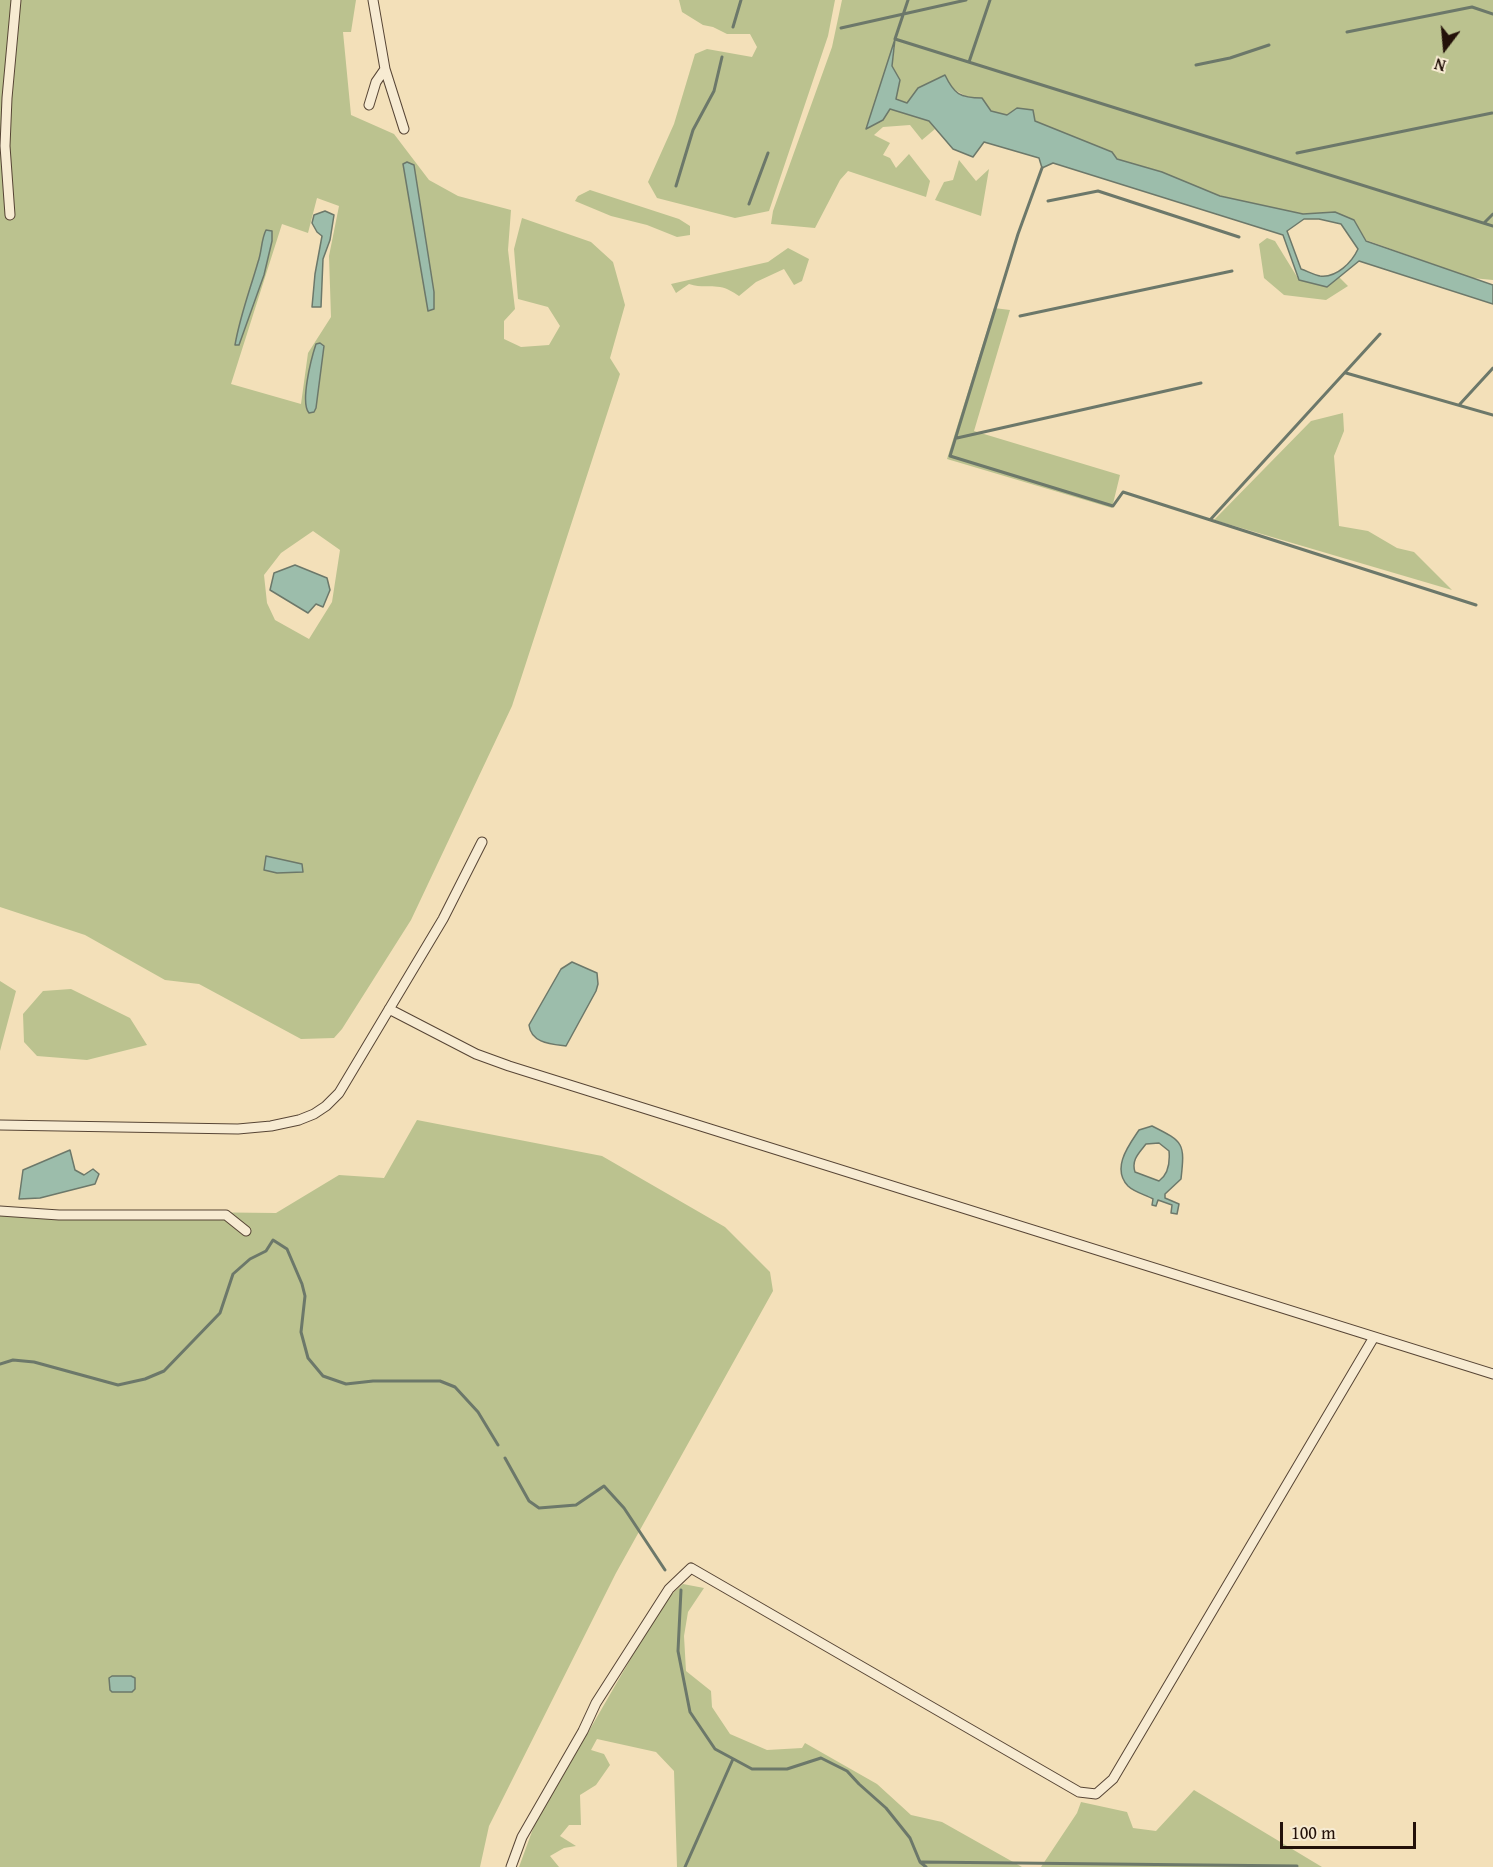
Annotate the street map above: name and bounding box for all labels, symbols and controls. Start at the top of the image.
north arrow [1415,18,1475,78]
text: N [1432,52,1448,78]
scale bar [1283,1810,1420,1848]
text: 100 m [1291,1819,1336,1846]

